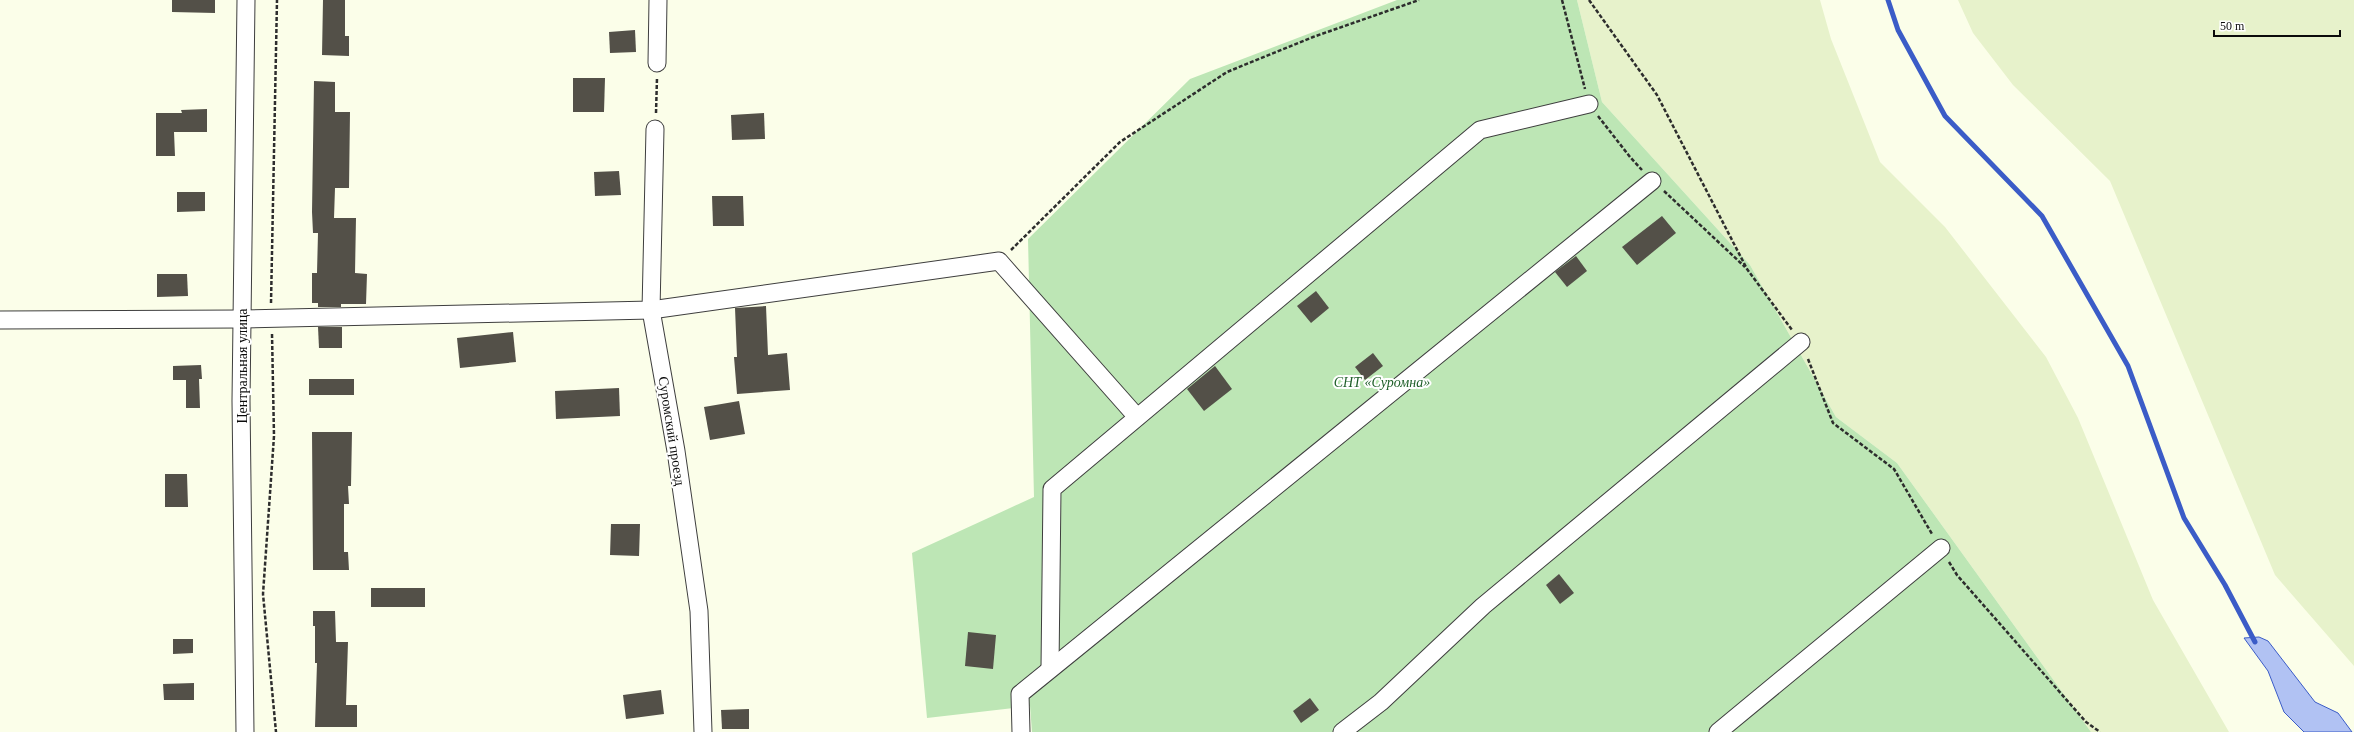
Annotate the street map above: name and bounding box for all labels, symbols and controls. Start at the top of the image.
scale bar [2214,12,2340,38]
text: 50 m [2220,19,2245,33]
street label: Центральная улица [235,308,250,424]
street label: Суромский проезд [655,375,688,487]
park label: СНТ «Суромна» [1334,375,1430,390]

